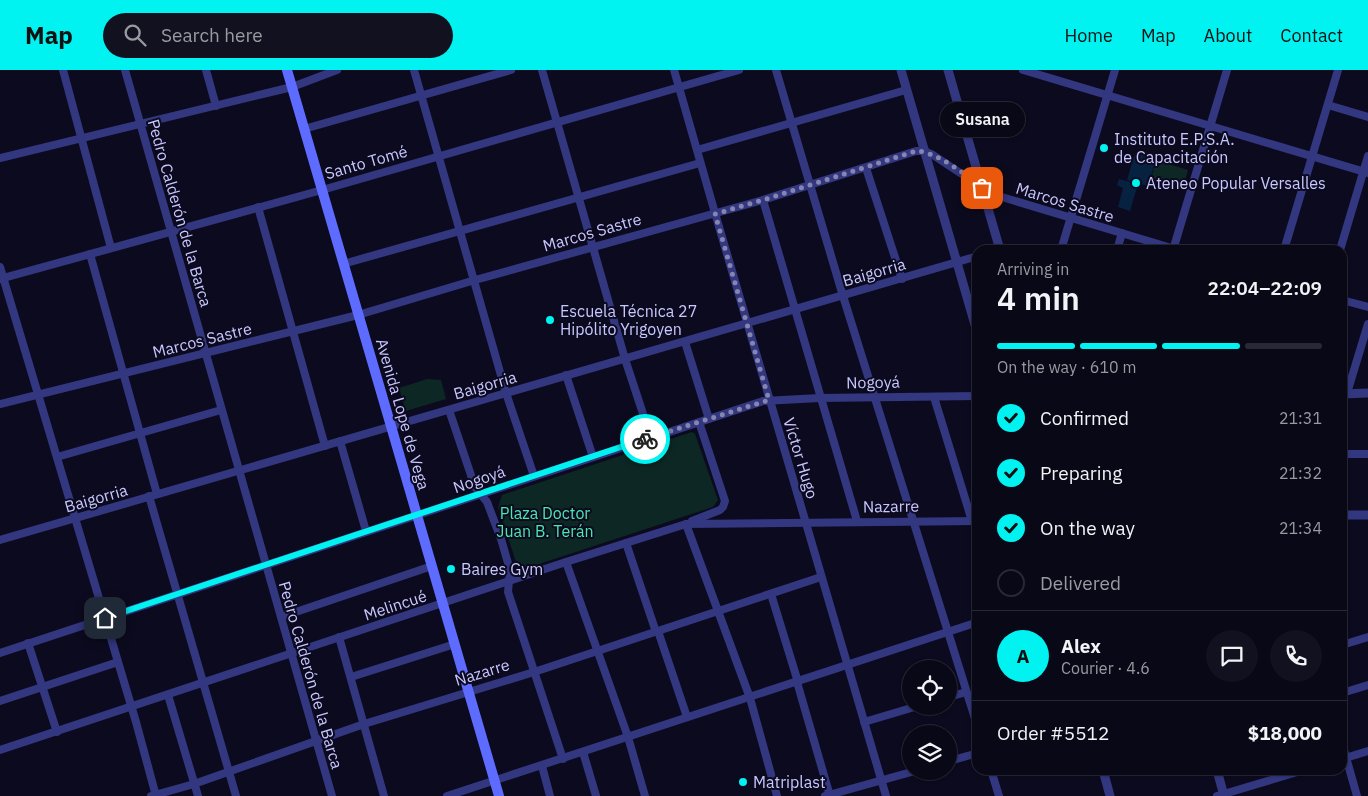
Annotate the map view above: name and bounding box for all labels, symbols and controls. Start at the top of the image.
search box [103,13,453,58]
text: Map [25,19,73,51]
icon: search [121,21,149,49]
text: Search here [161,23,263,47]
text: Home [1065,24,1113,47]
text: Map [1141,24,1176,47]
text: About [1204,24,1252,47]
text: Contact [1280,24,1343,47]
callout: Susana [940,103,1024,138]
text: Susana [955,109,1010,129]
street label: Pedro Calderón de la Barca [144,117,217,310]
place label: Instituto E.P.S.A. de Capacitación [1114,129,1235,167]
street label: Santo Tomé [322,141,410,183]
marker: Instituto E.P.S.A. de Capacitación [1098,142,1110,154]
pin [961,167,1003,209]
place label: Ateneo Popular Versalles [1146,173,1326,193]
icon: bag [968,174,996,202]
marker: Ateneo Popular Versalles [1130,177,1142,189]
street label: Marcos Sastre [1014,178,1117,226]
street label: Marcos Sastre [540,208,644,256]
street label: Baigorria [840,253,908,291]
text: Arriving in [997,259,1069,279]
text: 22:04–22:09 [1208,276,1322,300]
text: 4 min [997,277,1080,319]
place label: Escuela Técnica 27 Hipólito Yrigoyen [560,301,697,339]
marker: Escuela Técnica 27 Hipólito Yrigoyen [544,314,556,326]
street label: Marcos Sastre [150,318,254,362]
street label: Avenida Lope de Vega [372,336,434,492]
text: On the way · 610 m [997,357,1136,377]
street label: Baigorria [451,366,519,404]
street label: Nogoyá [846,372,901,392]
icon: check [997,404,1025,432]
text: Confirmed [1040,406,1129,430]
text: 21:31 [1279,408,1322,428]
courier [620,414,670,464]
street label: Víctor Hugo [779,415,823,501]
icon: bike [631,425,659,453]
icon: check [997,459,1025,487]
street label: Nogoyá [450,461,508,497]
text: Preparing [1040,461,1122,485]
text: 21:32 [1279,463,1322,483]
street label: Baigorria [62,479,130,517]
street label: Nazarre [863,496,920,516]
park label: Plaza Doctor Juan B. Terán [496,503,594,541]
icon: check [997,514,1025,542]
text: On the way [1040,516,1135,540]
text: 21:34 [1279,518,1322,538]
place label: Baires Gym [461,559,543,579]
marker: Baires Gym [445,563,457,575]
text: Delivered [1040,571,1121,595]
street label: Pedro Calderón de la Barca [275,579,348,772]
street label: Melincué [361,585,429,625]
pin [84,597,126,639]
icon: home [91,604,119,632]
button: chat [1206,630,1258,682]
button: phone [1270,630,1322,682]
text: Alex [1061,634,1101,658]
text: A [1016,644,1030,668]
street label: Nazarre [452,654,512,690]
text: Courier · 4.6 [1061,658,1150,678]
map controls [902,660,957,780]
button: locate [902,660,957,715]
text: Order #5512 [997,721,1109,745]
text: $18,000 [1248,721,1322,745]
button: layers [902,725,957,780]
place label: Matriplast [753,772,826,792]
marker: Matriplast [737,776,749,788]

